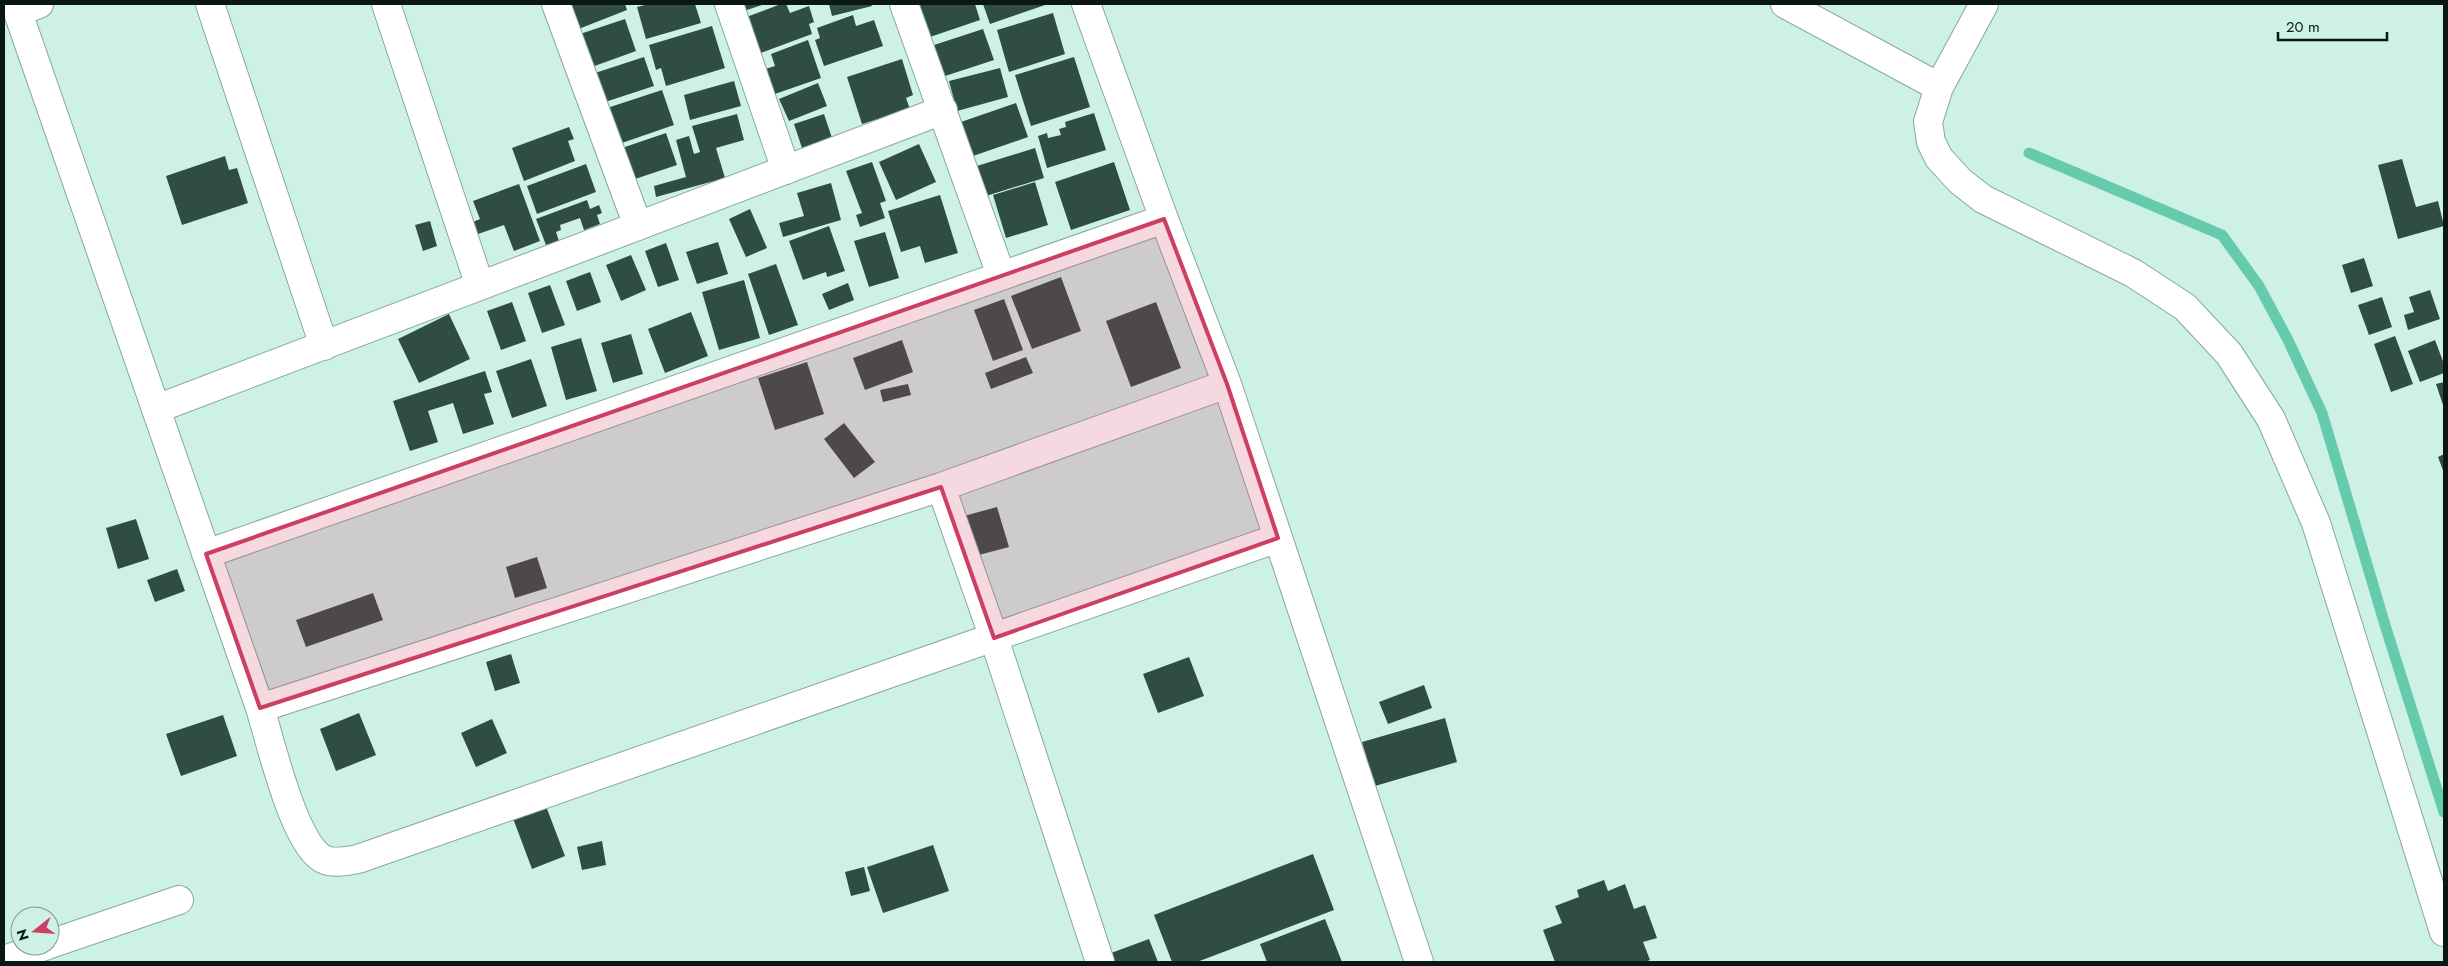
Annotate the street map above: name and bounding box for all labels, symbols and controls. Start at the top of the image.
scale bar [2278,10,2387,42]
text: 20 m [2286,16,2320,38]
north arrow [10,906,60,956]
text: N [11,927,34,943]

